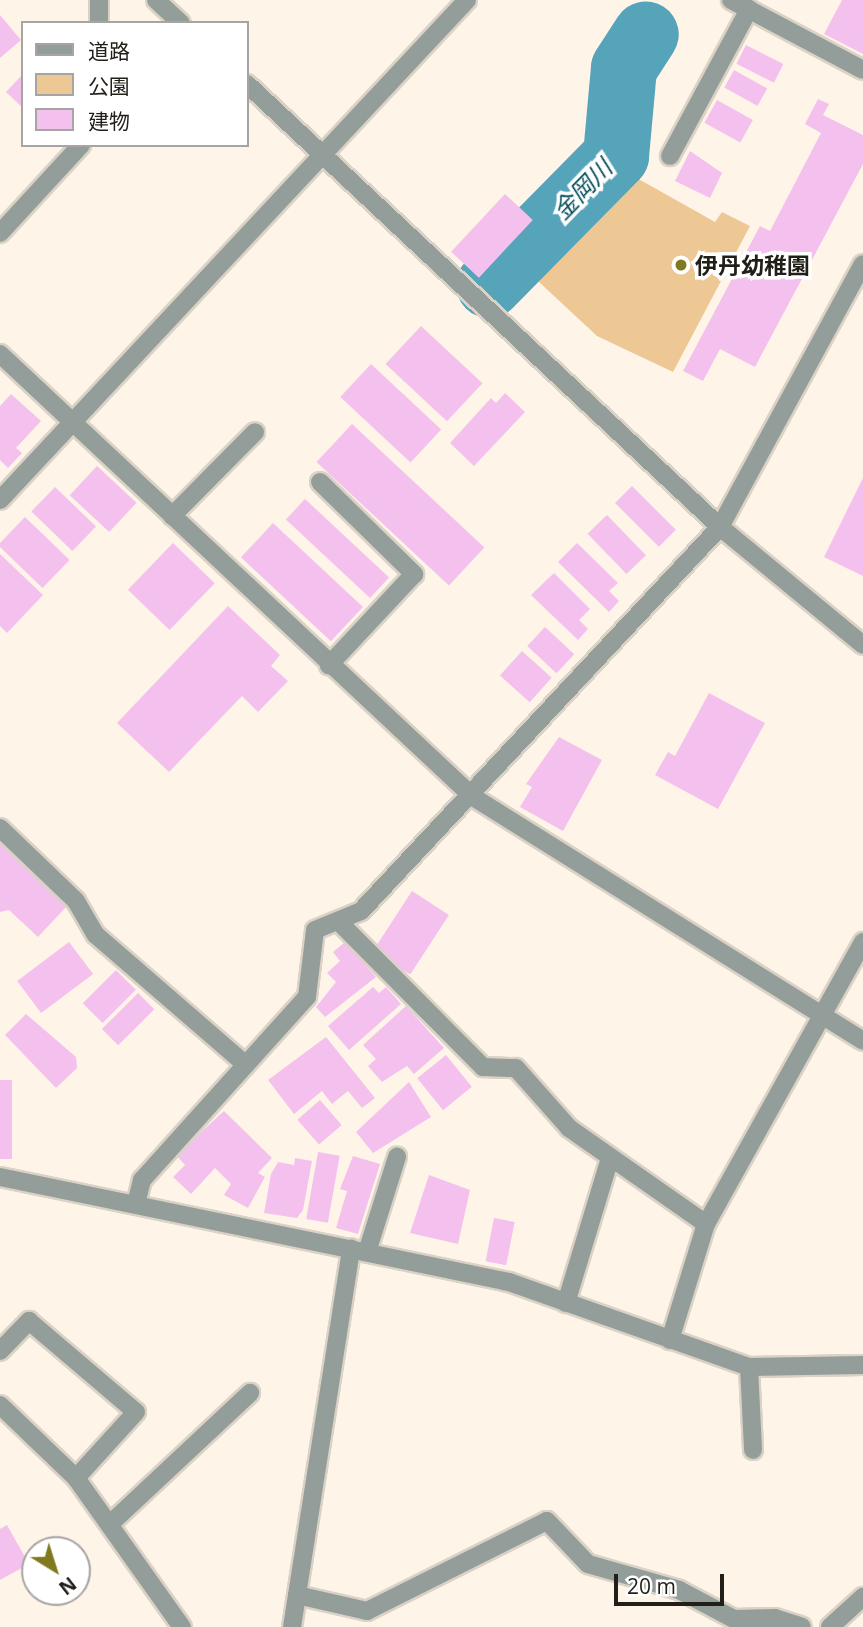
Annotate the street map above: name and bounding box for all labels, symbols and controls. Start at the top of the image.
legend [21,21,248,147]
text: 道路 [88,37,130,65]
text: 公園 [88,72,130,100]
text: 建物 [88,107,130,135]
water label: 金岡川 [547,153,617,225]
place label: 伊丹幼稚園 [695,251,810,279]
marker: 伊丹幼稚園 [673,257,689,273]
north arrow [21,1536,91,1606]
scale bar [618,1560,728,1604]
text: N [54,1571,82,1601]
text: 20 m [627,1572,676,1600]

